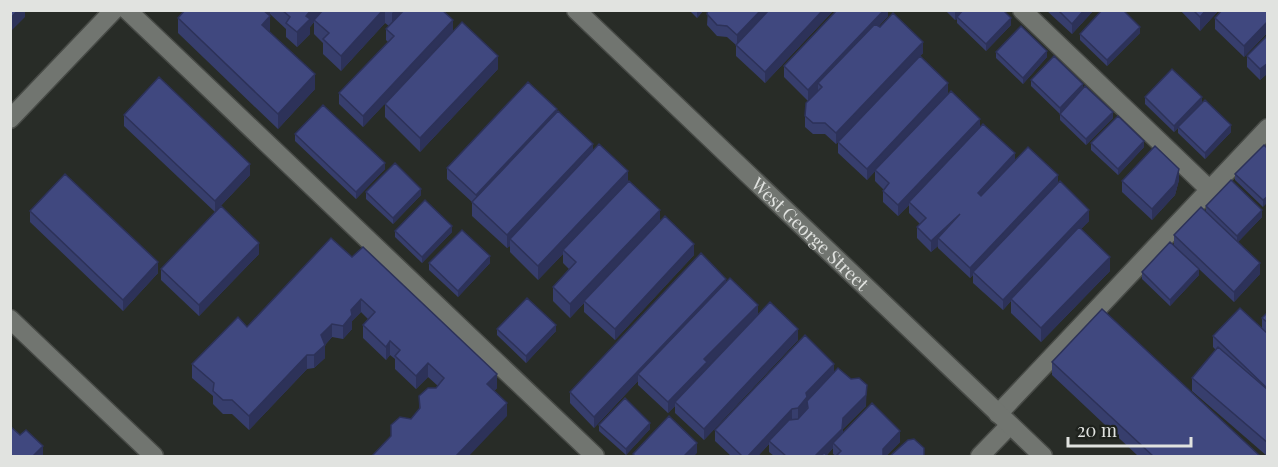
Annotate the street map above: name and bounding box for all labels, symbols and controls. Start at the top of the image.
street label: West George Street [746,171,875,296]
scale bar [1068,410,1191,448]
text: 20 m [1077,418,1117,442]

